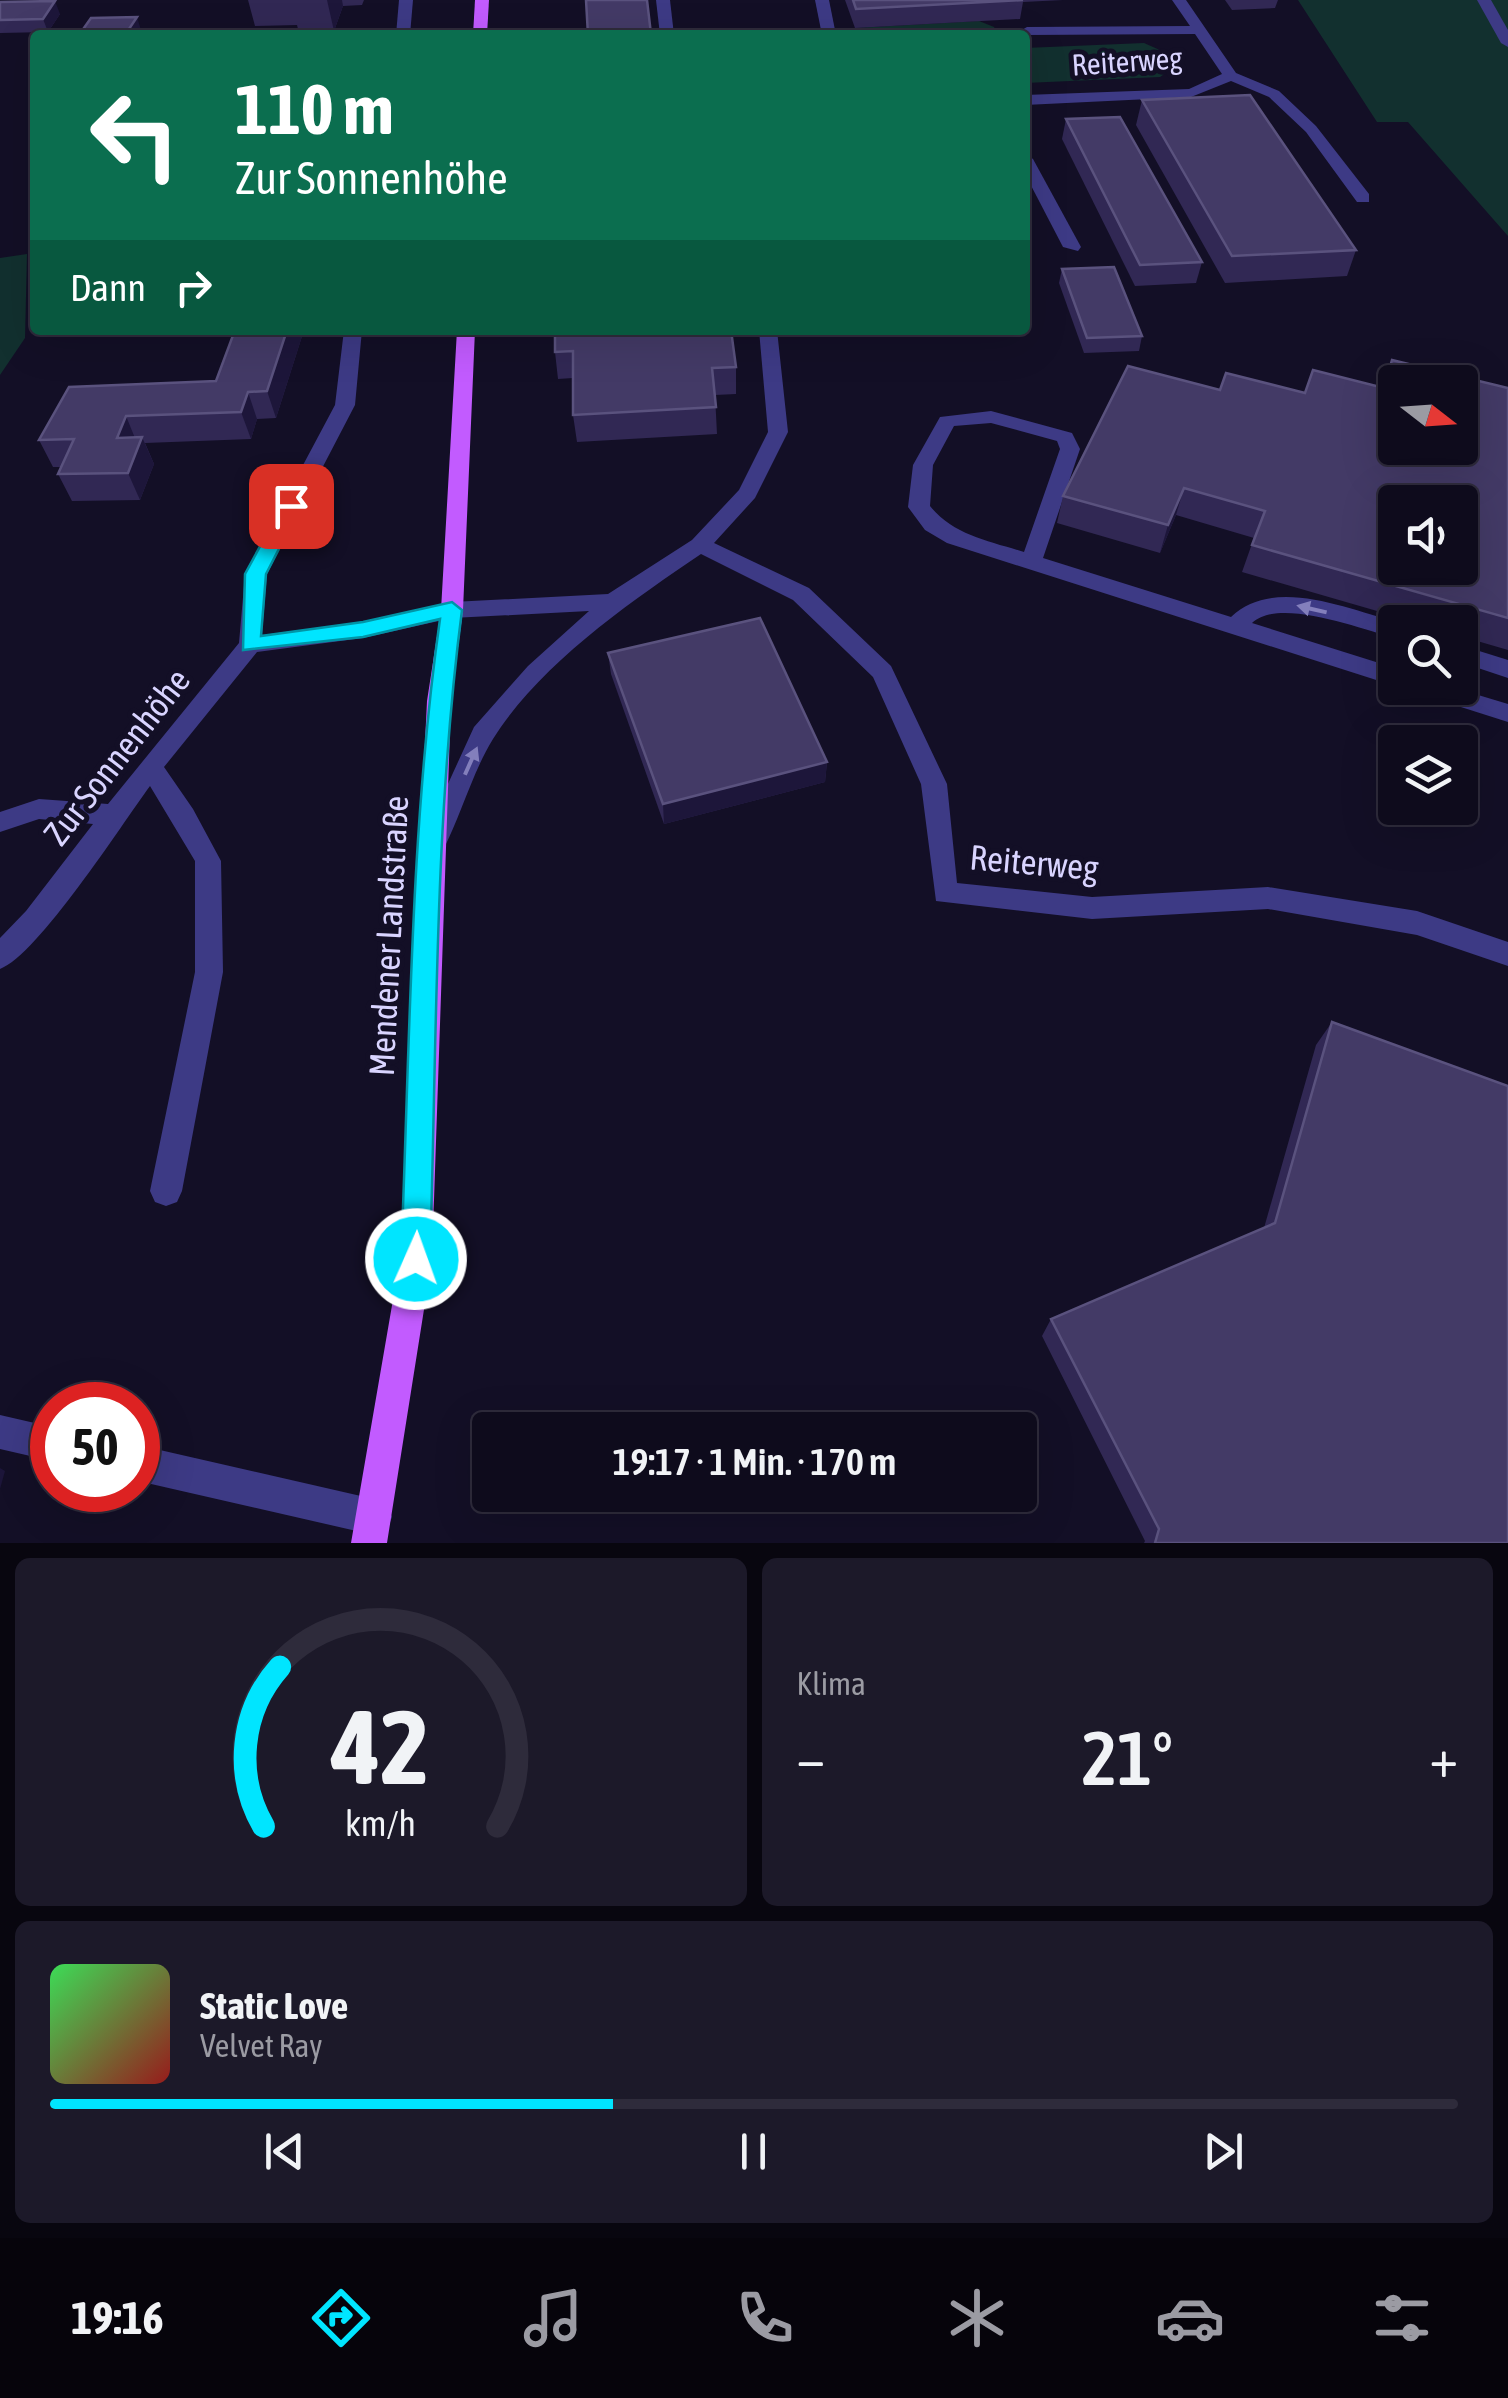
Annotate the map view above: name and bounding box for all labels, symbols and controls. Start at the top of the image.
street label: Reiterweg [1071,40,1183,82]
text: 110 m [235,69,394,149]
icon: left [70,70,200,200]
text: Zur Sonnenhöhe [235,152,508,204]
icon: right [166,260,221,315]
text: Dann [70,266,146,309]
north arrow [1378,365,1478,465]
map controls [1378,365,1478,825]
pin [249,464,334,549]
icon: arrive [264,479,319,534]
button: sound [1378,485,1478,585]
one-way arrow [1297,601,1328,616]
button: search [1378,605,1478,705]
street label: Zur Sonnenhöhe [35,661,197,852]
button: layers [1378,725,1478,825]
one-way arrow [463,746,479,776]
street label: Mendener Landstraße [361,795,415,1077]
street label: Reiterweg [968,836,1100,888]
position arrow [364,1207,468,1311]
speed limit sign: 50 [30,1382,160,1512]
text: 19:17 · 1 Min. · 170 m [613,1440,896,1483]
text: Klima [797,1665,866,1702]
text: 42 [331,1687,430,1806]
text: 21° [1082,1715,1173,1801]
text: − [797,1726,825,1789]
text: + [1429,1726,1458,1789]
text: km/h [345,1803,416,1844]
text: Static Love [200,1984,348,2027]
text: Velvet Ray [200,2027,322,2064]
icon: previous [257,2124,312,2179]
icon: pause [726,2124,781,2179]
icon: next [1196,2124,1251,2179]
icon: directions [306,2283,376,2353]
icon: music [518,2283,588,2353]
icon: phone [730,2283,800,2353]
icon: climate [942,2283,1012,2353]
icon: car [1155,2283,1225,2353]
icon: filters [1367,2283,1437,2353]
text: 19:16 [71,2292,164,2344]

